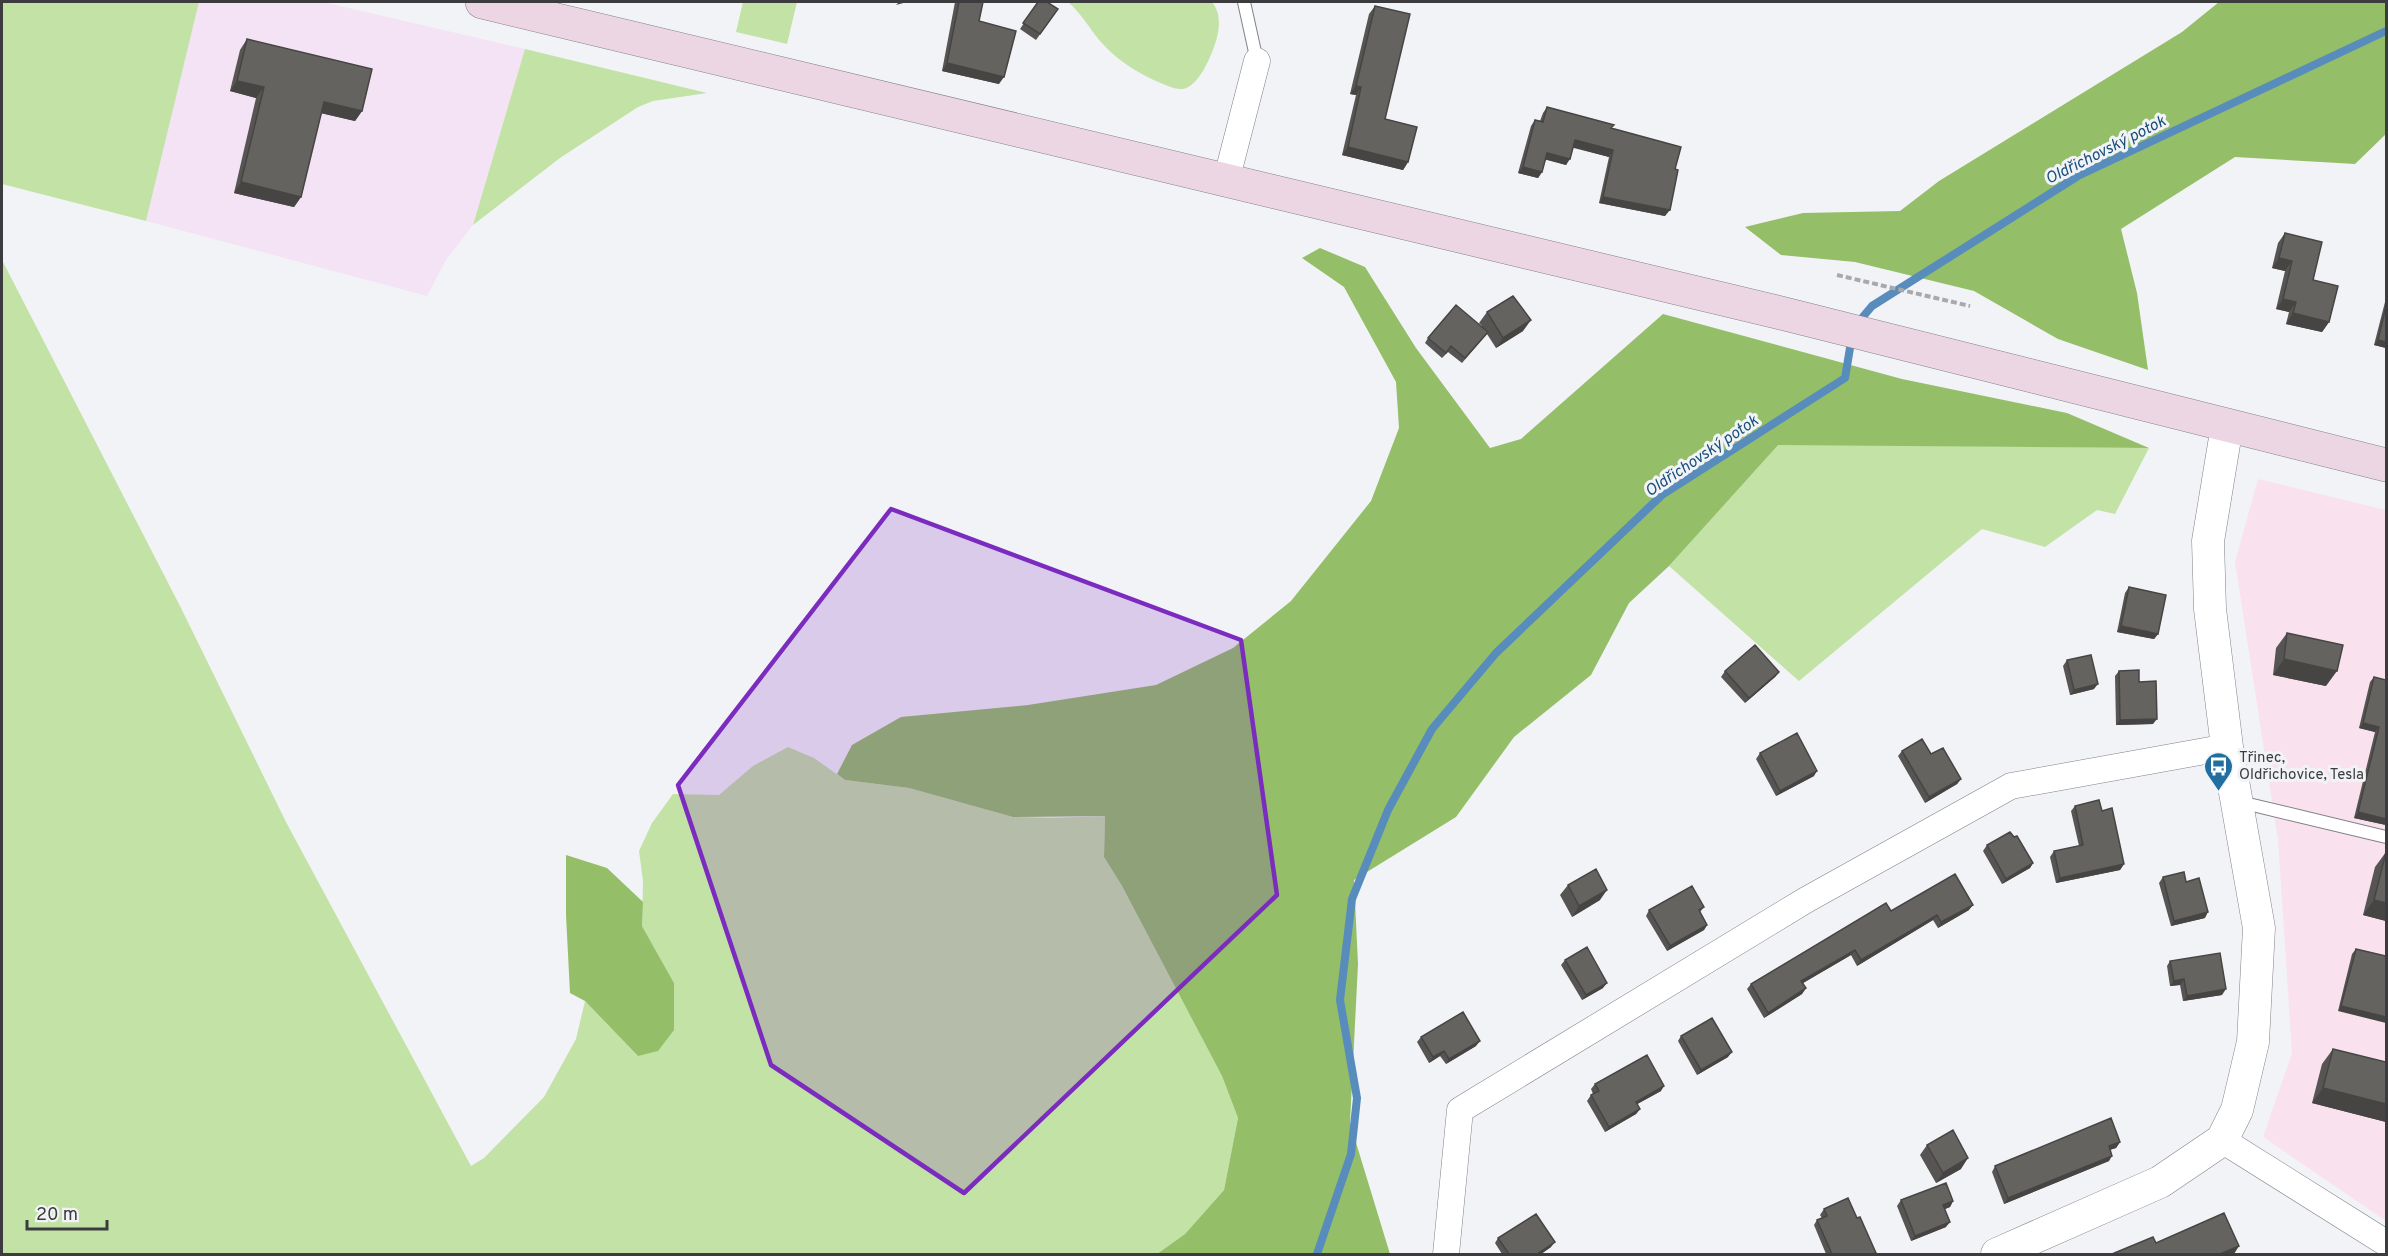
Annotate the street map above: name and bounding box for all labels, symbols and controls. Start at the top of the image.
water label: Oldřichovský potok [2042,111,2170,190]
water label: Oldřichovský potok [1642,411,1763,502]
place label: Třinec, Oldřichovice, Tesla [2239,749,2364,785]
bus stop icon: Třinec, Oldřichovice, Tesla [2202,750,2234,792]
scale bar [27,1193,106,1231]
text: 20 m [36,1204,78,1227]

